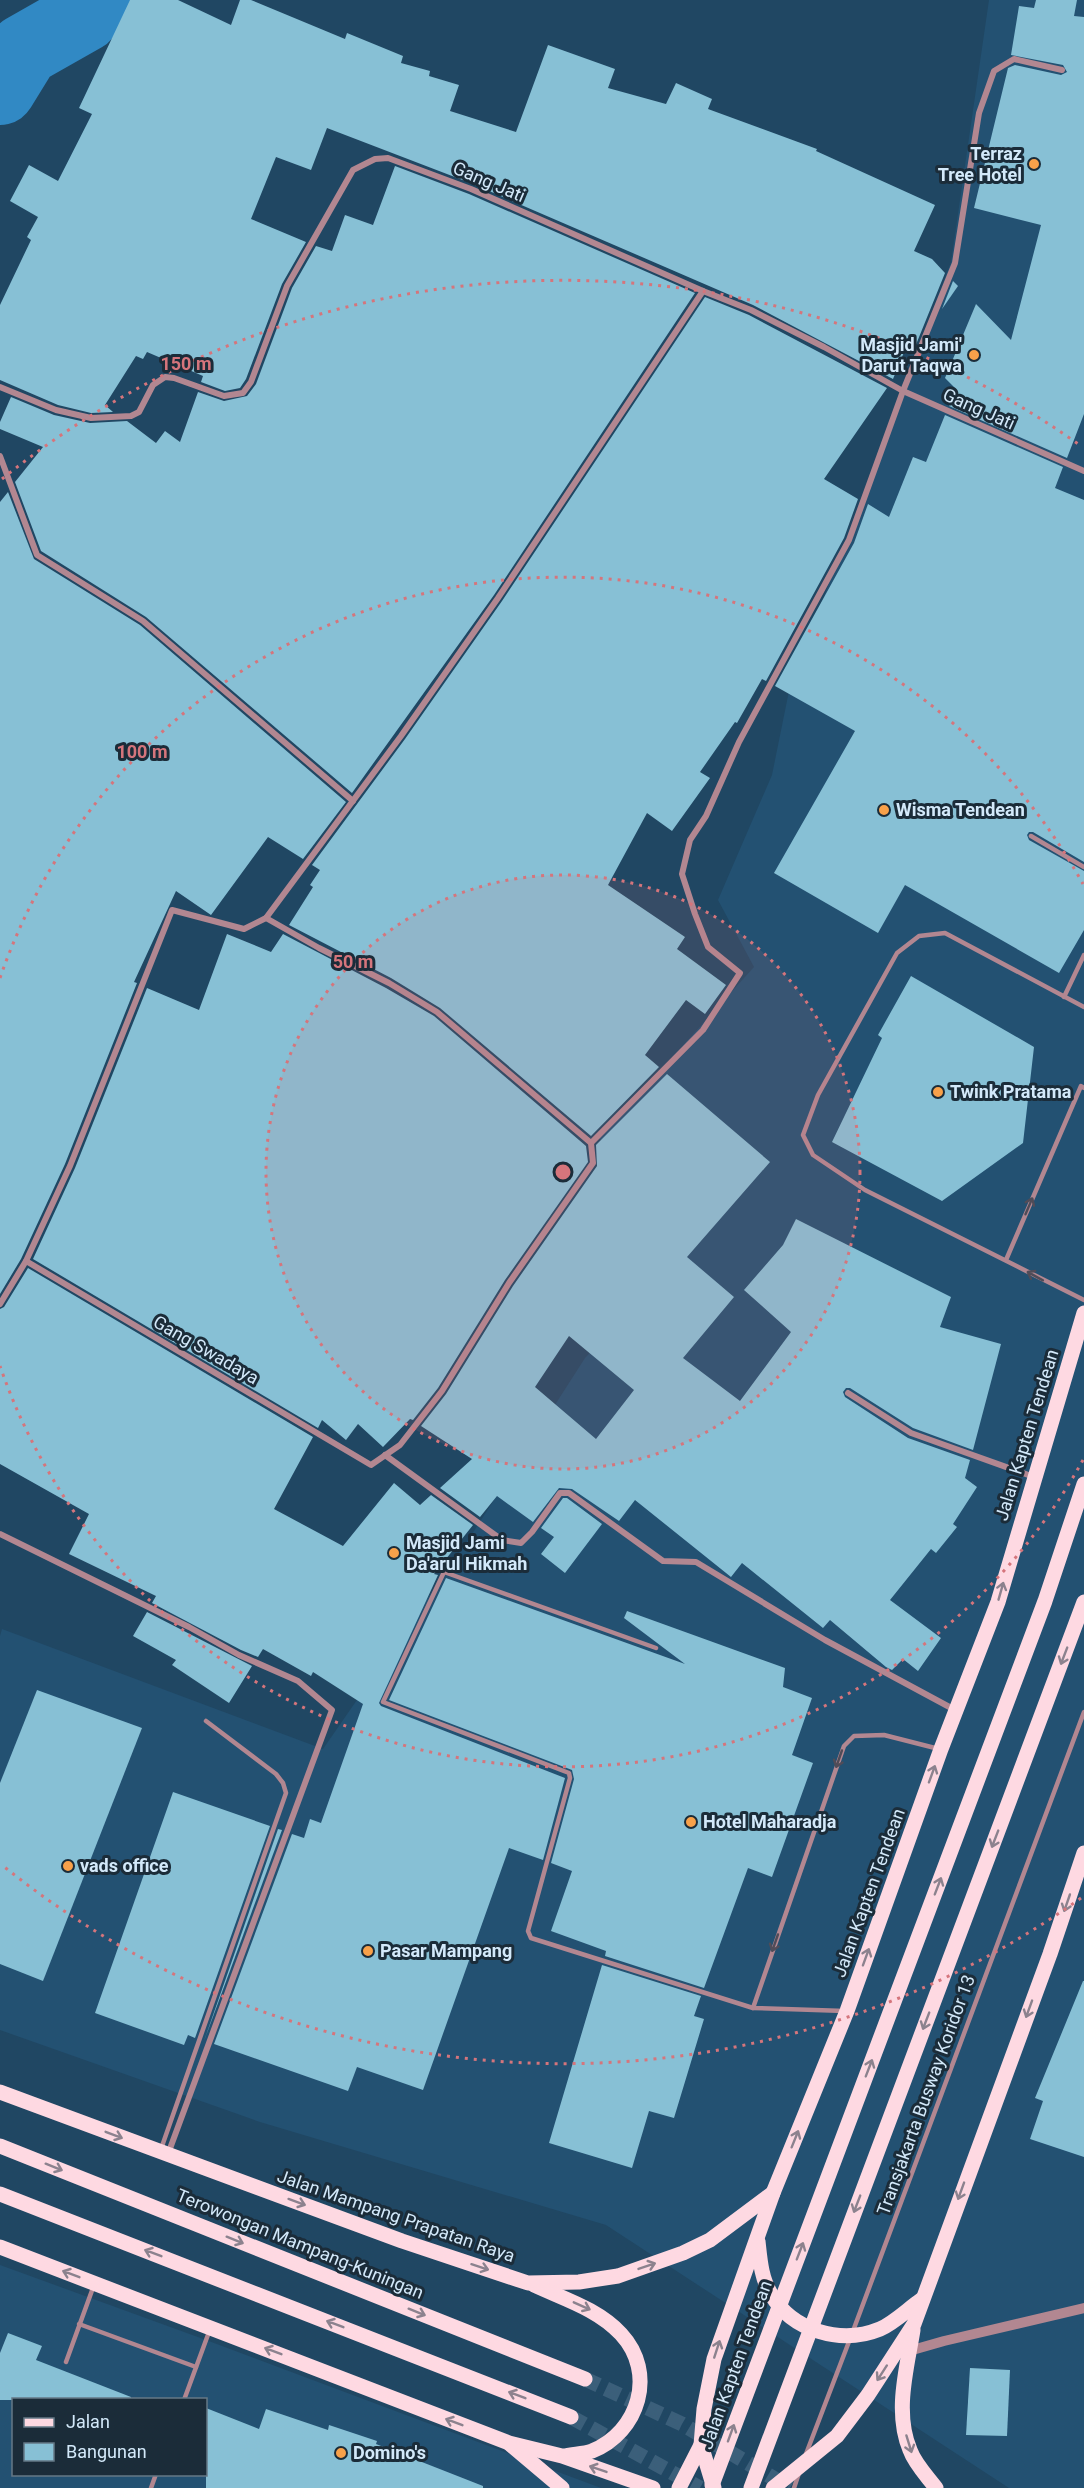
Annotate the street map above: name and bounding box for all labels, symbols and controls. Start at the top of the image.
place label: Terraz Tree Hotel [938,143,1022,185]
street label: Gang Jati [450,157,529,206]
marker: Terraz Tree Hotel [1027,157,1041,171]
place label: Masjid Jami' Darut Taqwa [860,334,962,376]
marker: Masjid Jami' Darut Taqwa [967,348,981,362]
text: 150 m [160,353,212,374]
street label: Gang Jati [940,383,1018,434]
text: 100 m [116,741,168,762]
place label: Wisma Tendean [896,799,1025,820]
marker: Wisma Tendean [877,803,891,817]
text: 50 m [333,951,373,972]
place label: Twink Pratama [950,1081,1072,1102]
marker: Twink Pratama [931,1085,945,1099]
centre of rings [553,1162,573,1182]
one-way arrow [1024,1197,1035,1216]
one-way arrow [1027,1269,1044,1281]
street label: Gang Swadaya [150,1311,263,1388]
street label: Jalan Kapten Tendean [990,1347,1063,1523]
place label: Masjid Jami Da'arul Hikmah [406,1532,527,1574]
marker: Masjid Jami Da'arul Hikmah [387,1546,401,1560]
one-way arrow [996,1582,1007,1601]
one-way arrow [1057,1647,1068,1665]
one-way arrow [833,1749,844,1768]
one-way arrow [927,1765,938,1784]
street label: Jalan Kapten Tendean [828,1806,909,1980]
place label: Hotel Maharadja [703,1811,837,1832]
marker: Hotel Maharadja [684,1815,698,1829]
one-way arrow [988,1829,999,1848]
place label: vads office [80,1855,169,1876]
marker: vads office [61,1859,75,1873]
one-way arrow [933,1877,944,1896]
one-way arrow [1060,1893,1071,1912]
one-way arrow [769,1933,780,1952]
place label: Pasar Mampang [380,1940,512,1961]
marker: Pasar Mampang [361,1944,375,1958]
one-way arrow [862,1948,873,1967]
street label: Transjakarta Busway Koridor 13 [872,1972,979,2218]
one-way arrow [1023,1999,1034,2018]
one-way arrow [919,2011,930,2030]
one-way arrow [864,2059,875,2078]
one-way arrow [104,2130,123,2141]
one-way arrow [790,2130,801,2148]
one-way arrow [44,2163,63,2174]
street label: Jalan Mampang Prapatan Raya [275,2165,518,2266]
one-way arrow [955,2182,966,2200]
street label: Terowongan Mampang-Kuningan [173,2184,427,2303]
one-way arrow [851,2194,862,2212]
one-way arrow [287,2198,305,2209]
one-way arrow [226,2235,244,2246]
one-way arrow [795,2242,806,2260]
one-way arrow [145,2247,163,2258]
one-way arrow [637,2260,656,2271]
one-way arrow [470,2263,489,2274]
one-way arrow [62,2268,81,2279]
street label: Jalan Kapten Tendean [695,2278,776,2452]
one-way arrow [572,2301,590,2313]
one-way arrow [407,2307,425,2318]
one-way arrow [326,2318,345,2329]
one-way arrow [713,2340,724,2359]
one-way arrow [264,2345,282,2356]
one-way arrow [876,2364,888,2381]
one-way arrow [508,2389,526,2400]
legend [12,2398,207,2476]
text: Jalan [66,2411,110,2432]
one-way arrow [446,2416,464,2427]
one-way arrow [727,2424,738,2443]
one-way arrow [904,2434,915,2453]
text: Bangunan [66,2441,147,2462]
place label: Domino's [353,2442,426,2463]
marker: Domino's [334,2446,348,2460]
one-way arrow [589,2462,608,2473]

